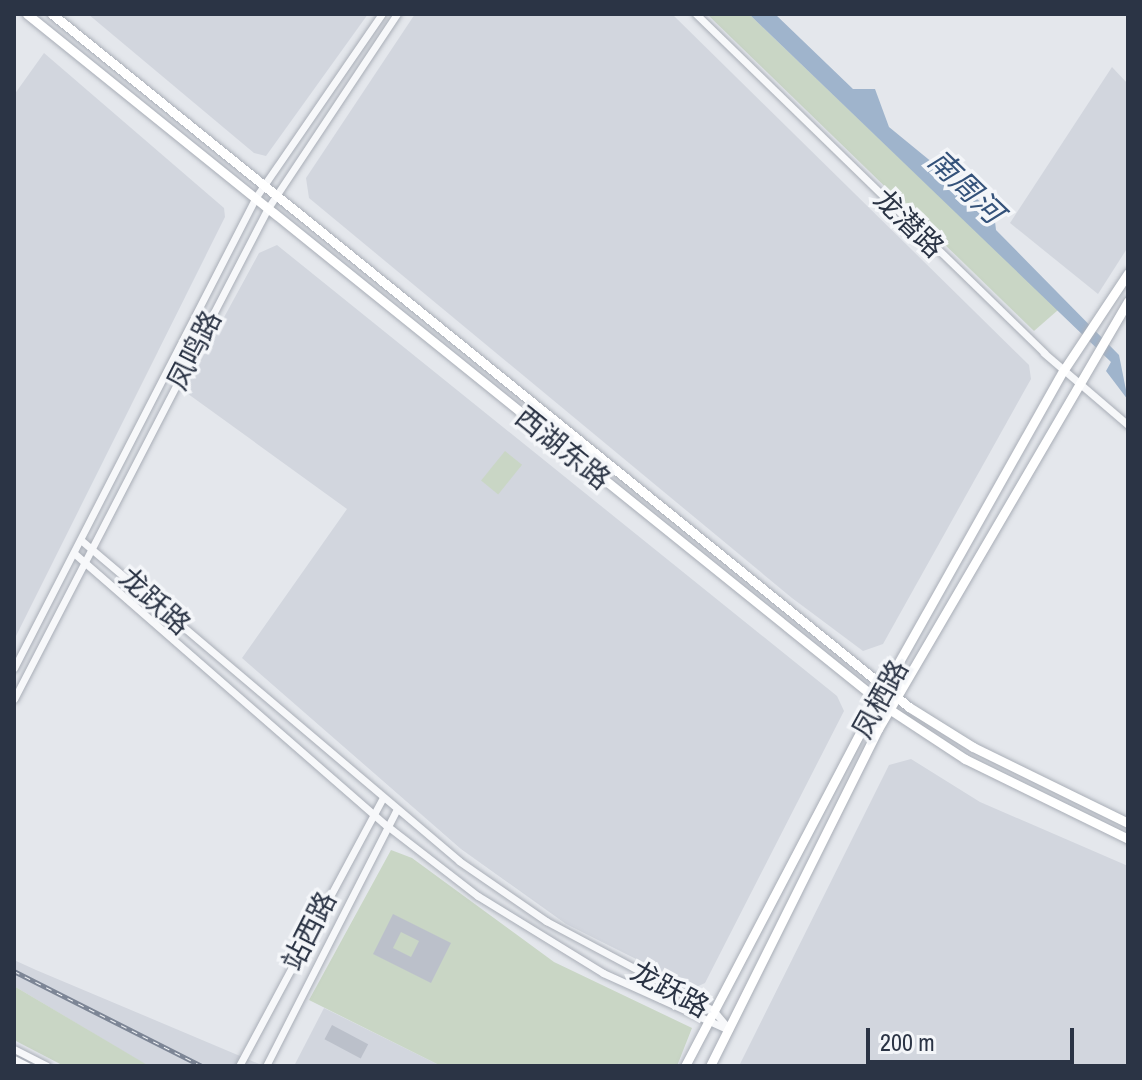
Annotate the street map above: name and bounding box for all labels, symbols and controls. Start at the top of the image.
water label: 南周河 [921,142,1011,230]
street label: 龙潜路 [867,182,951,264]
street label: 凤鸣路 [160,305,228,395]
street label: 西湖东路 [509,400,617,496]
street label: 龙跃路 [113,560,197,642]
street label: 凤栖路 [845,654,915,744]
street label: 站西路 [275,886,343,976]
street label: 龙跃路 [625,954,715,1024]
scale bar [870,1012,1078,1062]
text: 200 m [880,1026,935,1058]

